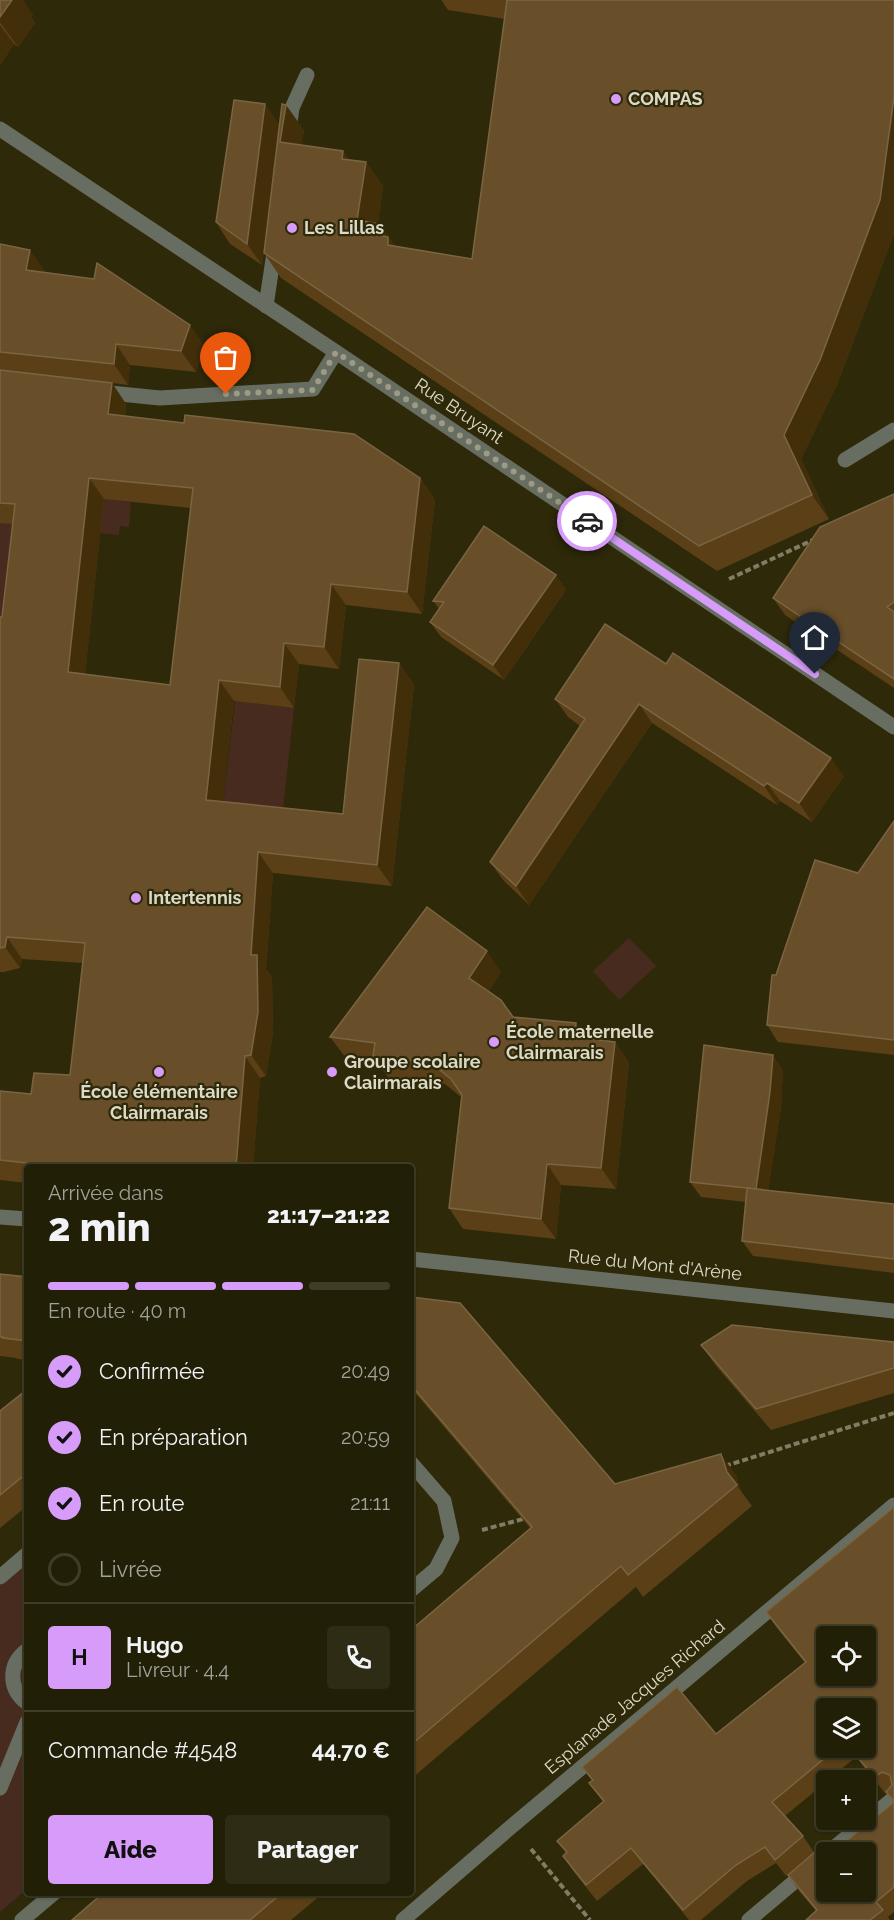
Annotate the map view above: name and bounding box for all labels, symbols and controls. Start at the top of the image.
place label: COMPAS [628,88,703,109]
marker: COMPAS [609,92,623,106]
place label: Les Lillas [304,217,384,238]
marker: Les Lillas [285,221,299,235]
pin [200,332,251,394]
icon: bag [209,341,242,374]
street label: Rue Bruyant [411,373,508,448]
courier [557,491,617,551]
icon: car [571,505,604,538]
pin [789,612,840,674]
icon: home [798,621,831,654]
place label: Intertennis [148,887,241,908]
marker: Intertennis [129,891,143,905]
place label: École maternelle Clairmarais [506,1021,654,1063]
marker: École maternelle Clairmarais [487,1035,501,1049]
place label: Groupe scolaire Clairmarais [344,1051,481,1093]
marker: École élémentaire Clairmarais [152,1065,166,1079]
marker: Groupe scolaire Clairmarais [325,1065,339,1079]
place label: École élémentaire Clairmarais [80,1081,238,1123]
text: Arrivée dans [48,1181,163,1205]
text: 21:17–21:22 [267,1202,390,1228]
text: 2 min [48,1204,151,1250]
street label: Rue du Mont d'Arène [567,1245,743,1284]
text: En route · 40 m [48,1299,186,1323]
icon: check [48,1355,81,1388]
text: Confirmée [99,1358,205,1384]
text: 20:49 [341,1359,390,1383]
icon: check [48,1421,81,1454]
text: En préparation [99,1424,248,1450]
text: 20:59 [341,1425,390,1449]
icon: check [48,1487,81,1520]
text: En route [99,1490,184,1516]
text: 21:11 [350,1491,390,1515]
text: Livrée [99,1556,162,1582]
street label: Esplanade Jacques Richard [540,1615,729,1778]
button: phone [327,1626,390,1689]
map controls [816,1626,876,1902]
button: locate [816,1626,876,1686]
text: Hugo [126,1632,183,1658]
text: H [71,1644,88,1670]
text: Livreur · 4.4 [126,1658,229,1682]
button: layers [816,1698,876,1758]
text: Commande #4548 [48,1737,237,1763]
text: 44.70 € [312,1737,390,1763]
button: + [816,1770,876,1830]
button: Aide [48,1815,213,1884]
button: Partager [225,1815,390,1884]
button: − [816,1842,876,1902]

